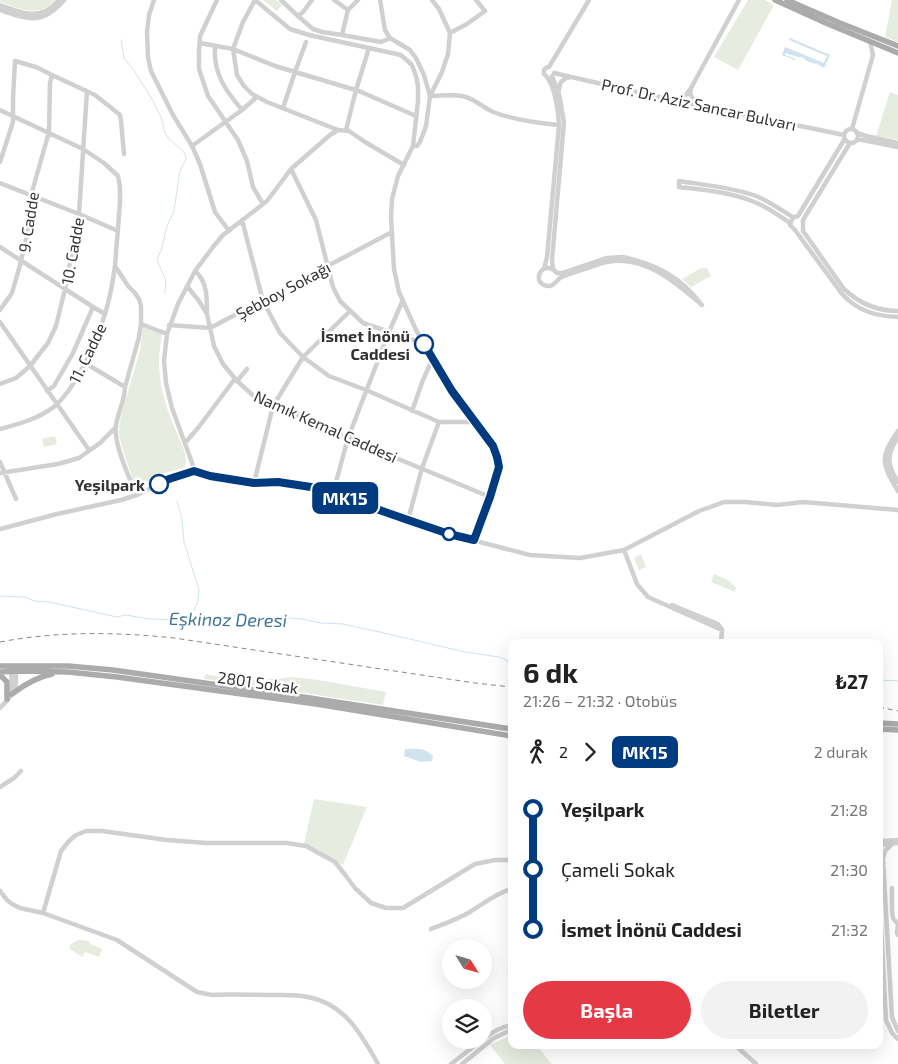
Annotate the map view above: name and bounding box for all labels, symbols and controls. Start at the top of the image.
street label: Prof. Dr. Aziz Sancar Bulvarı [600,74,798,134]
street label: 9. Cadde [14,190,42,254]
street label: 10. Cadde [57,216,87,286]
street label: Şebboy Sokağı [232,257,334,324]
street label: 11. Cadde [64,320,110,386]
place label: İsmet İnönü Caddesi [321,326,410,363]
marker: İsmet İnönü Caddesi [414,334,434,354]
street label: Namık Kemal Caddesi [251,386,401,466]
marker: Yeşilpark [149,474,169,494]
place label: Yeşilpark [75,475,145,496]
line badge: MK15 [310,482,380,514]
text: MK15 [322,487,368,509]
unlabelled marker [442,527,456,541]
water label: Eşkinoz Deresi [169,607,287,632]
text: 6 dk [523,655,578,689]
street label: 2801 Sokak [216,667,300,697]
text: ₺27 [836,670,868,693]
text: 21:26 – 21:32 · Otobüs [523,691,677,710]
icon: walk [523,738,551,766]
icon: forward [576,738,604,766]
text: MK15 [622,741,668,763]
text: 2 [559,742,568,761]
text: 2 durak [814,742,868,761]
text: Yeşilpark [561,798,645,821]
text: 21:28 [830,800,868,819]
text: Çameli Sokak [561,858,675,881]
text: 21:30 [830,860,868,879]
text: İsmet İnönü Caddesi [561,918,742,941]
text: 21:32 [831,920,868,939]
north arrow [442,939,492,989]
map controls [442,939,492,1049]
button: Başla [523,981,691,1039]
button: Biletler [701,981,868,1039]
button: layers [442,999,492,1049]

